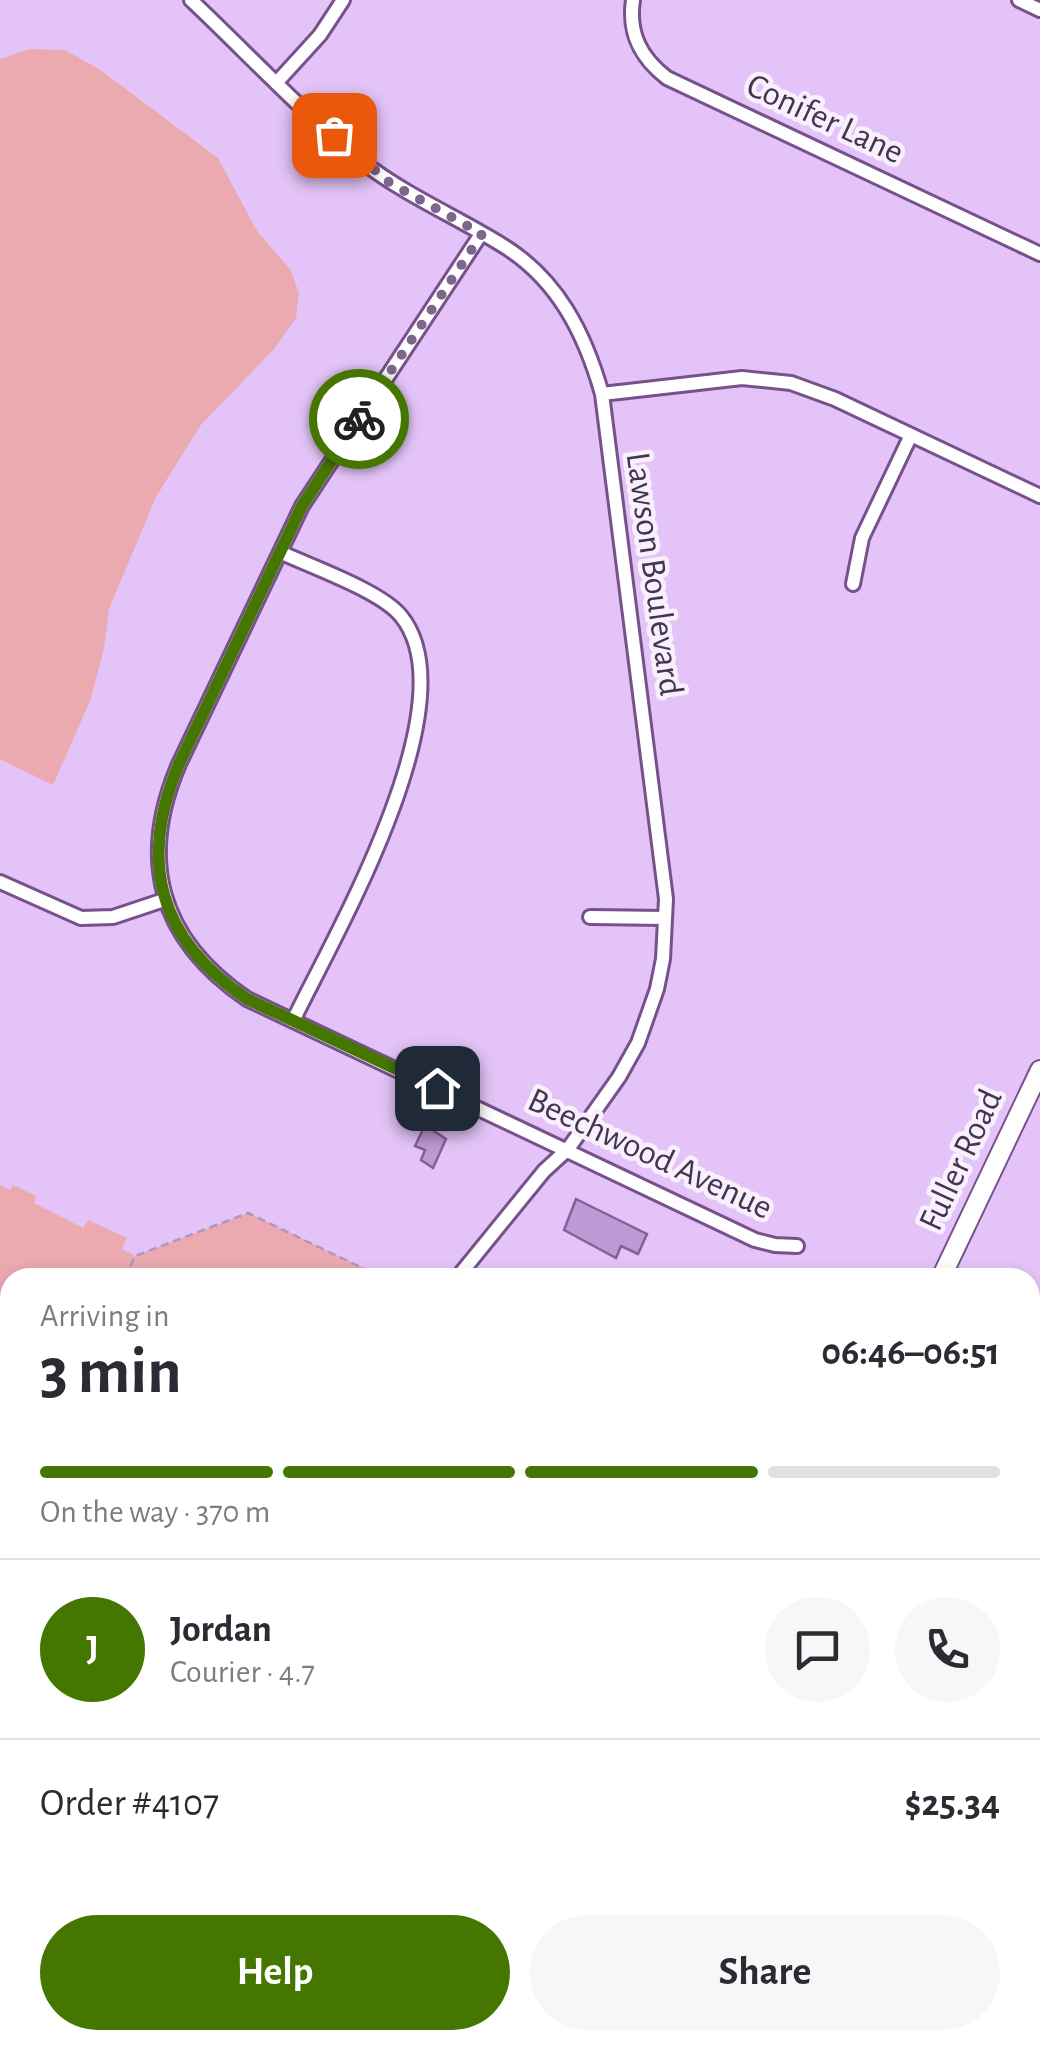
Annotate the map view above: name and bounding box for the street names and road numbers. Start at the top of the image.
street label: Conifer Lane [741,68,909,170]
street label: Lawson Boulevard [620,450,688,698]
street label: Beechwood Avenue [522,1082,778,1226]
street label: Fuller Road [913,1084,1009,1236]

